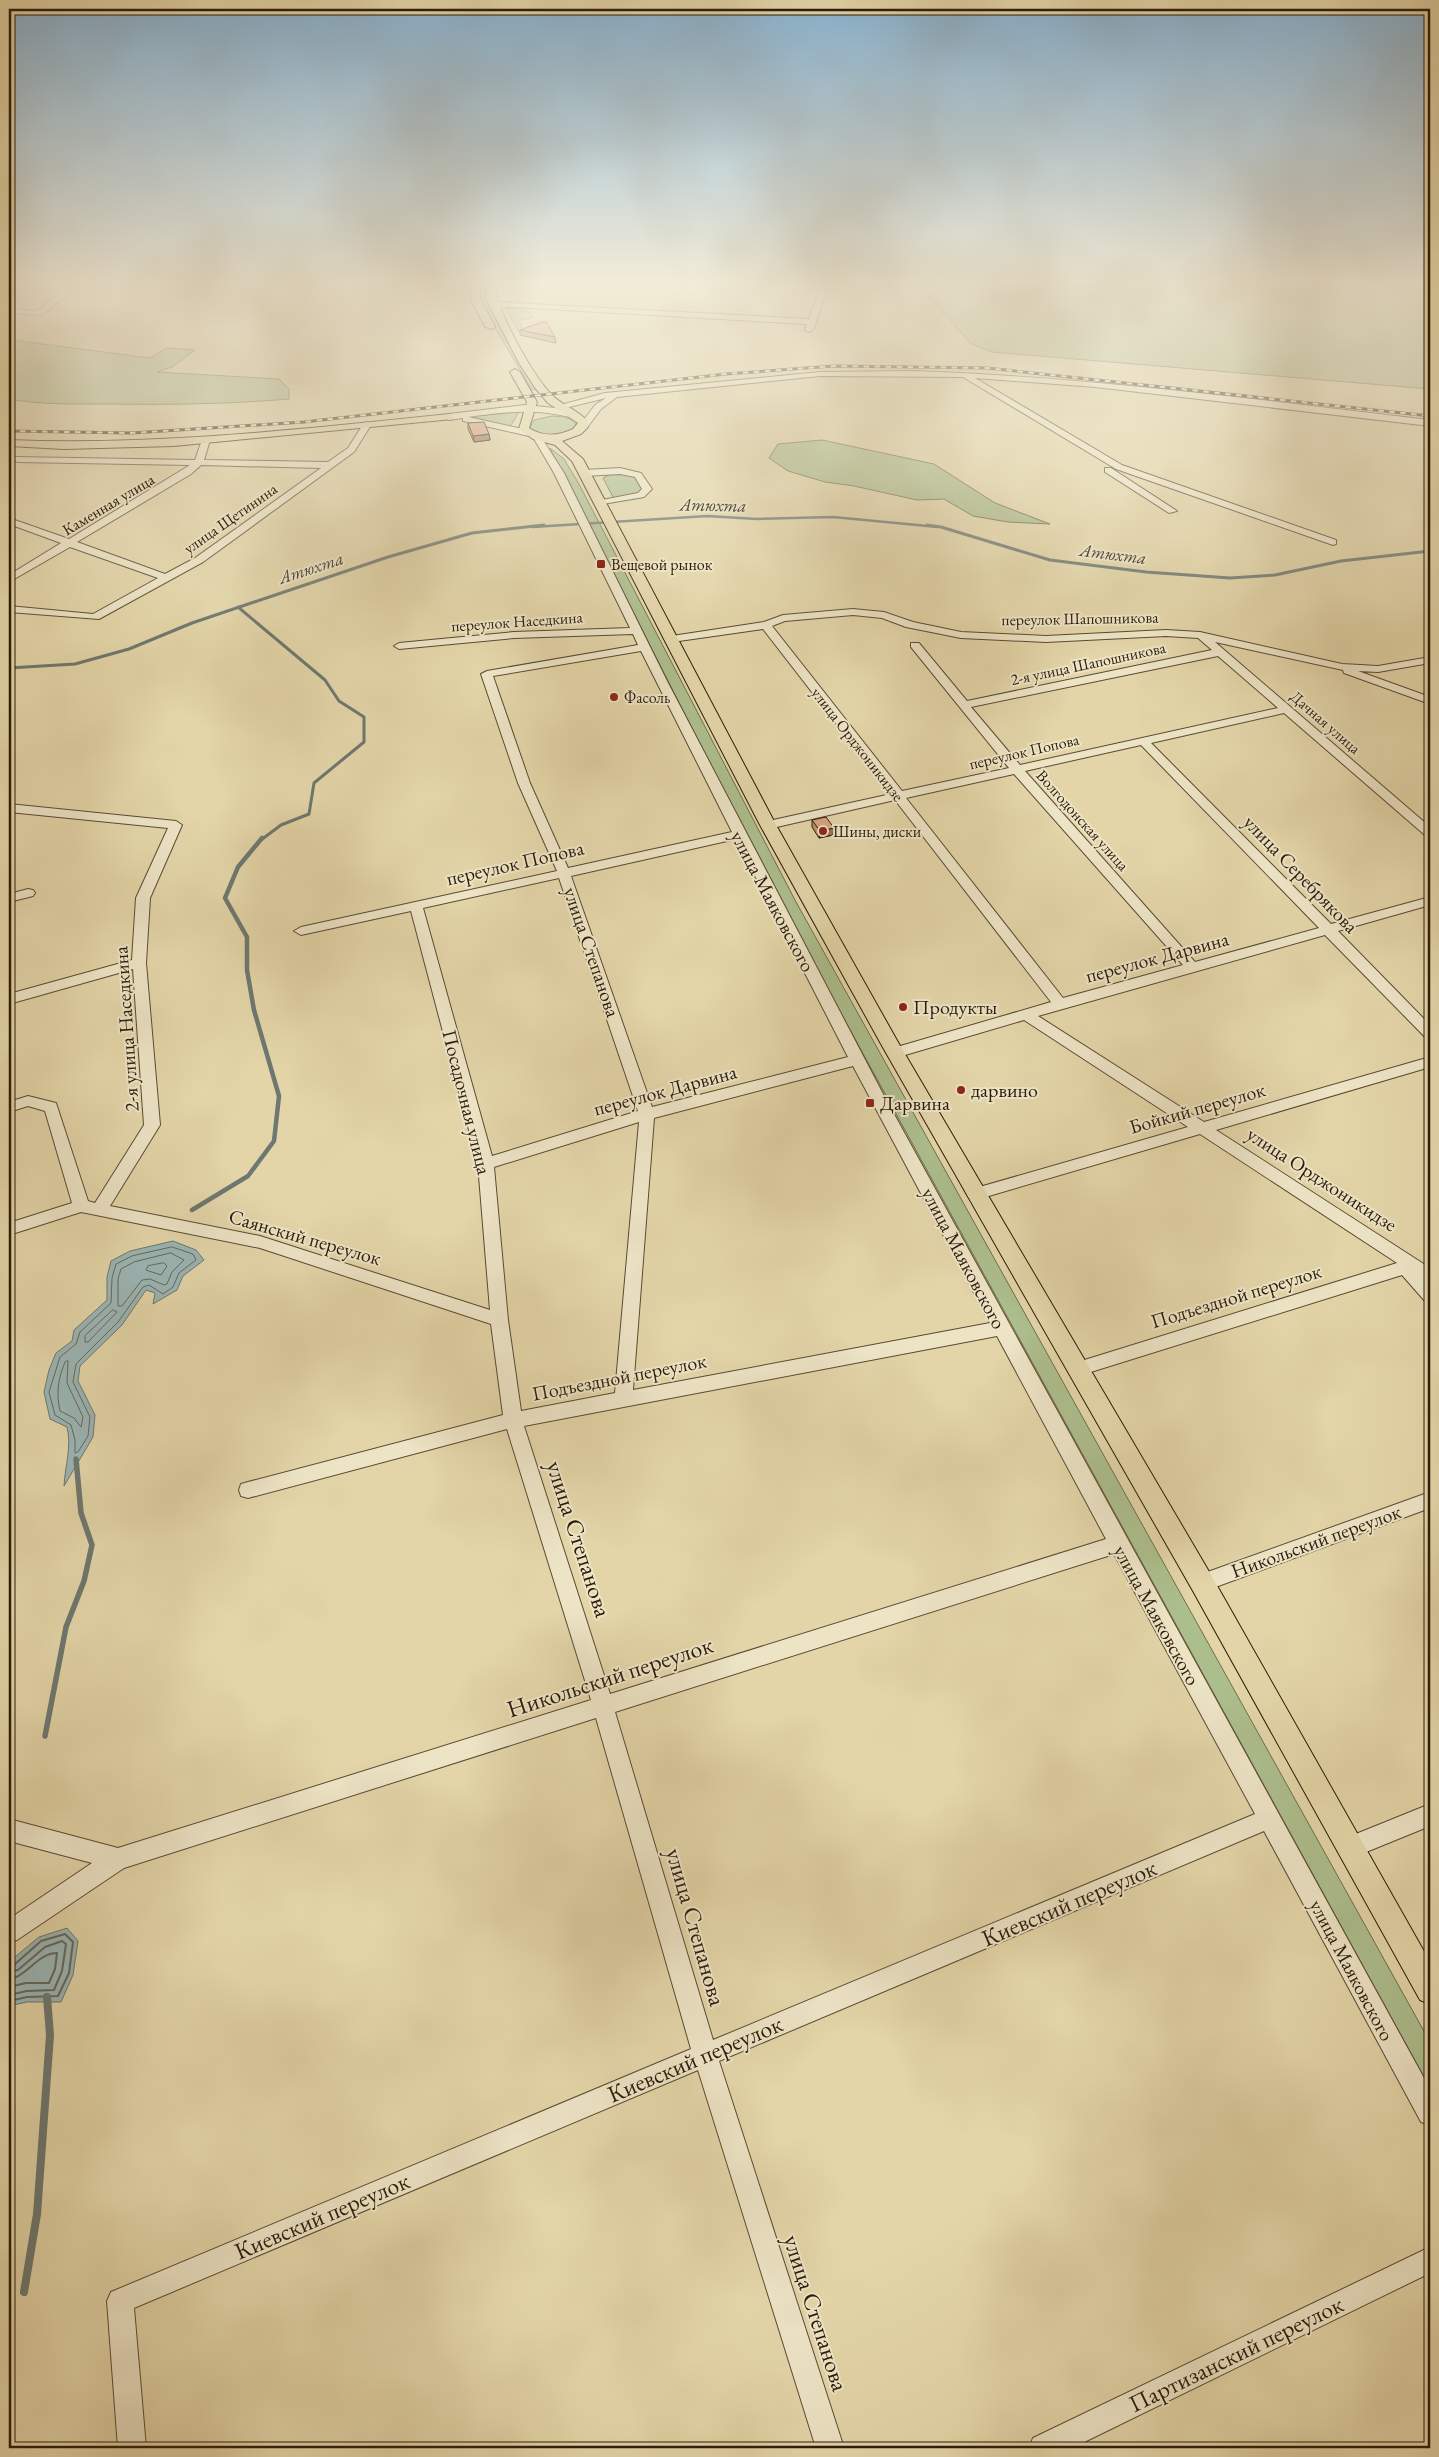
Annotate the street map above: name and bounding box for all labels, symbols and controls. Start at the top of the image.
street label: Каменная улица [58,468,159,540]
street label: улица Щетинина [179,478,282,559]
water label: Атюхта [677,492,747,517]
water label: Атюхта [1076,538,1148,569]
water label: Атюхта [274,546,346,589]
place label: Вещевой рынок [611,554,713,575]
marker: Вещевой рынок [595,558,607,570]
street label: переулок Наседкина [451,606,584,637]
street label: переулок Шапошникова [1001,607,1159,630]
street label: 2-я улица Шапошникова [1009,637,1168,690]
street label: улица Орджоникидзе [806,683,909,806]
street label: Дачная улица [1286,686,1366,759]
place label: Фасоль [624,687,670,708]
marker: Фасоль [608,691,620,703]
street label: переулок Попова [967,728,1082,774]
street label: Волгодонская улица [1032,765,1134,876]
street label: улица Серебрякова [1238,809,1364,939]
place label: Шины, диски [833,821,922,842]
marker: Шины, диски [817,825,829,837]
street label: улица Маяковского [725,826,821,976]
street label: переулок Попова [444,835,586,891]
street label: улица Степанова [558,884,626,1020]
street label: переулок Дарвина [1083,925,1232,989]
street label: 2-я улица Наседкина [107,945,145,1113]
place label: Продукты [913,994,997,1020]
marker: Продукты [897,1001,909,1013]
street label: Посадочная улица [436,1027,498,1177]
street label: переулок Дарвина [591,1058,740,1122]
street label: Бойкий переулок [1126,1076,1268,1140]
place label: дарвино [971,1077,1038,1103]
marker: дарвино [955,1084,967,1096]
place label: Дарвина [880,1090,950,1116]
marker: Дарвина [864,1097,876,1109]
street label: улица Орджоникидзе [1242,1121,1402,1237]
street label: улица Маяковского [916,1183,1012,1333]
street label: Саянский переулок [226,1203,385,1271]
street label: Подъездной переулок [1148,1258,1325,1334]
street label: Подъездной переулок [530,1347,709,1407]
street label: улица Степанова [540,1457,620,1621]
street label: Никольский переулок [1227,1498,1405,1584]
street label: улица Маяковского [1108,1540,1206,1690]
street label: Никольский переулок [503,1628,717,1724]
street label: улица Степанова [659,1844,734,2010]
street label: Киевский переулок [977,1852,1161,1953]
street label: улица Маяковского [1304,1895,1400,2045]
street label: Киевский переулок [603,2008,787,2109]
street label: Киевский переулок [230,2165,414,2266]
street label: улица Степанова [777,2231,857,2395]
street label: Партизанский переулок [1123,2288,1349,2419]

